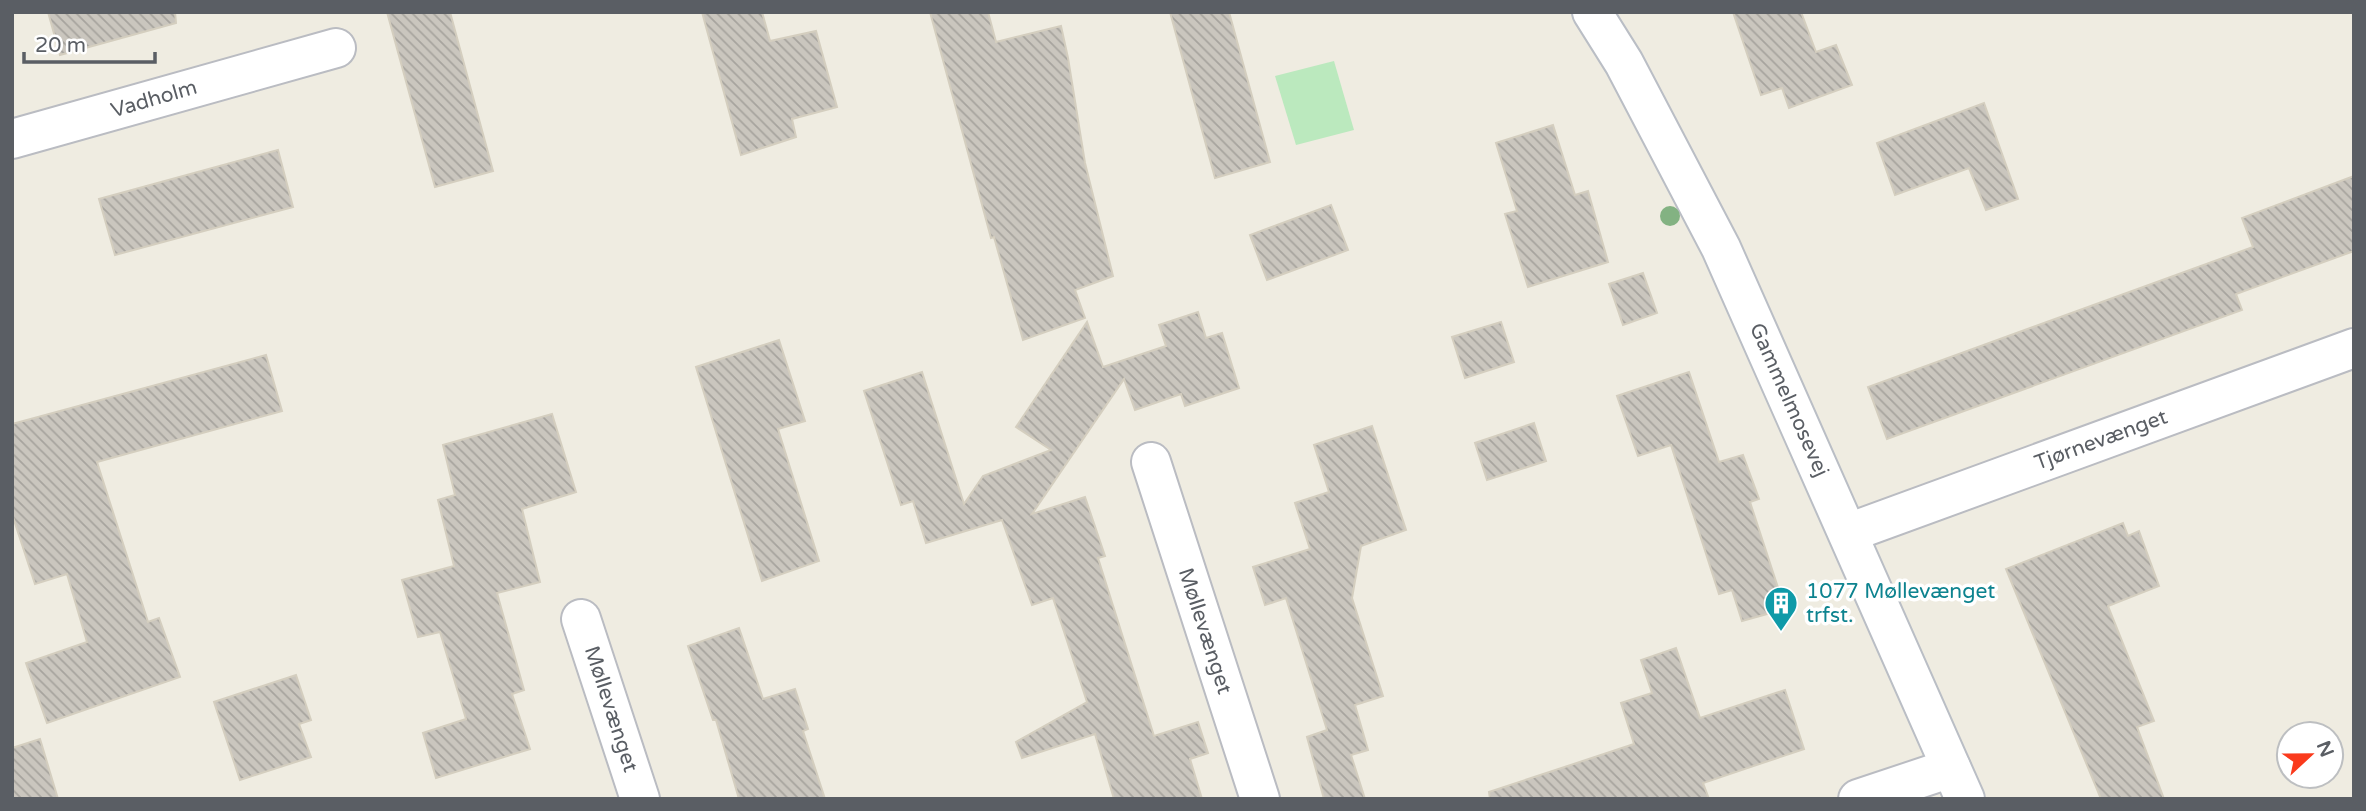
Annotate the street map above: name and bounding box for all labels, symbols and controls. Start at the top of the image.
scale bar [24,21,156,65]
text: 20 m [35,33,86,58]
street label: Vadholm [108,75,200,123]
street label: Gammelmosevej [1744,319,1834,481]
street label: Tjørnevænget [2031,404,2171,476]
street label: Møllevænget [1173,565,1237,697]
place label: 1077 Møllevænget trfst. [1806,579,1995,628]
building icon: 1077 Møllevænget trfst. [1762,584,1800,633]
street label: Møllevænget [579,643,643,775]
north arrow [2275,720,2345,790]
text: N [2312,738,2338,760]

